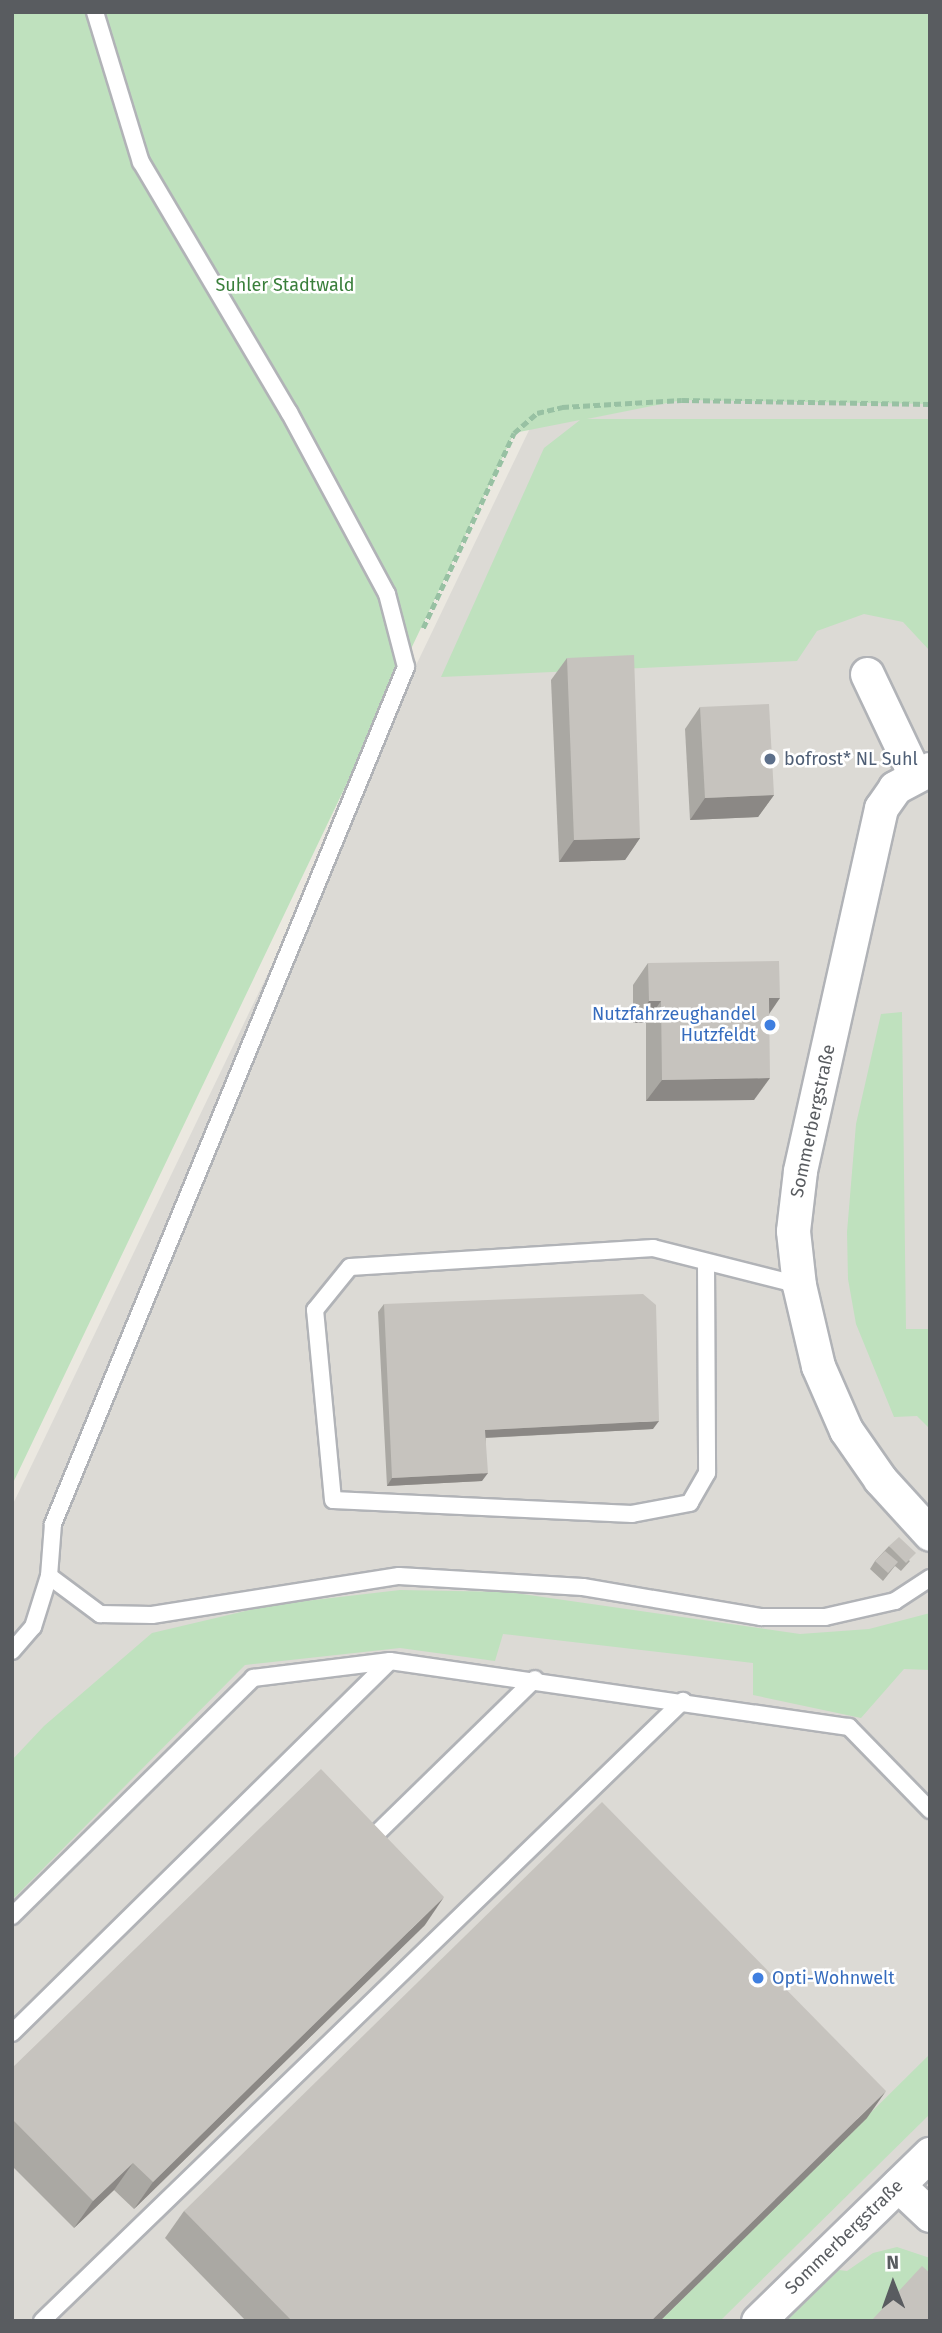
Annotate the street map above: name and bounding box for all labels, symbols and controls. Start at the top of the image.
park label: Suhler Stadtwald [215,274,355,296]
place label: bofrost* NL Suhl [784,748,918,770]
marker: bofrost* NL Suhl [762,751,778,767]
place label: Nutzfahrzeughandel Hutzfeldt [592,1004,756,1046]
marker: Nutzfahrzeughandel Hutzfeldt [762,1017,778,1033]
street label: Sommerbergstraße [786,1043,840,1199]
place label: Opti-Wohnwelt [772,1967,895,1989]
marker: Opti-Wohnwelt [750,1970,766,1986]
street label: Sommerbergstraße [780,2175,908,2299]
north arrow [858,2249,928,2319]
text: N [886,2251,899,2274]

